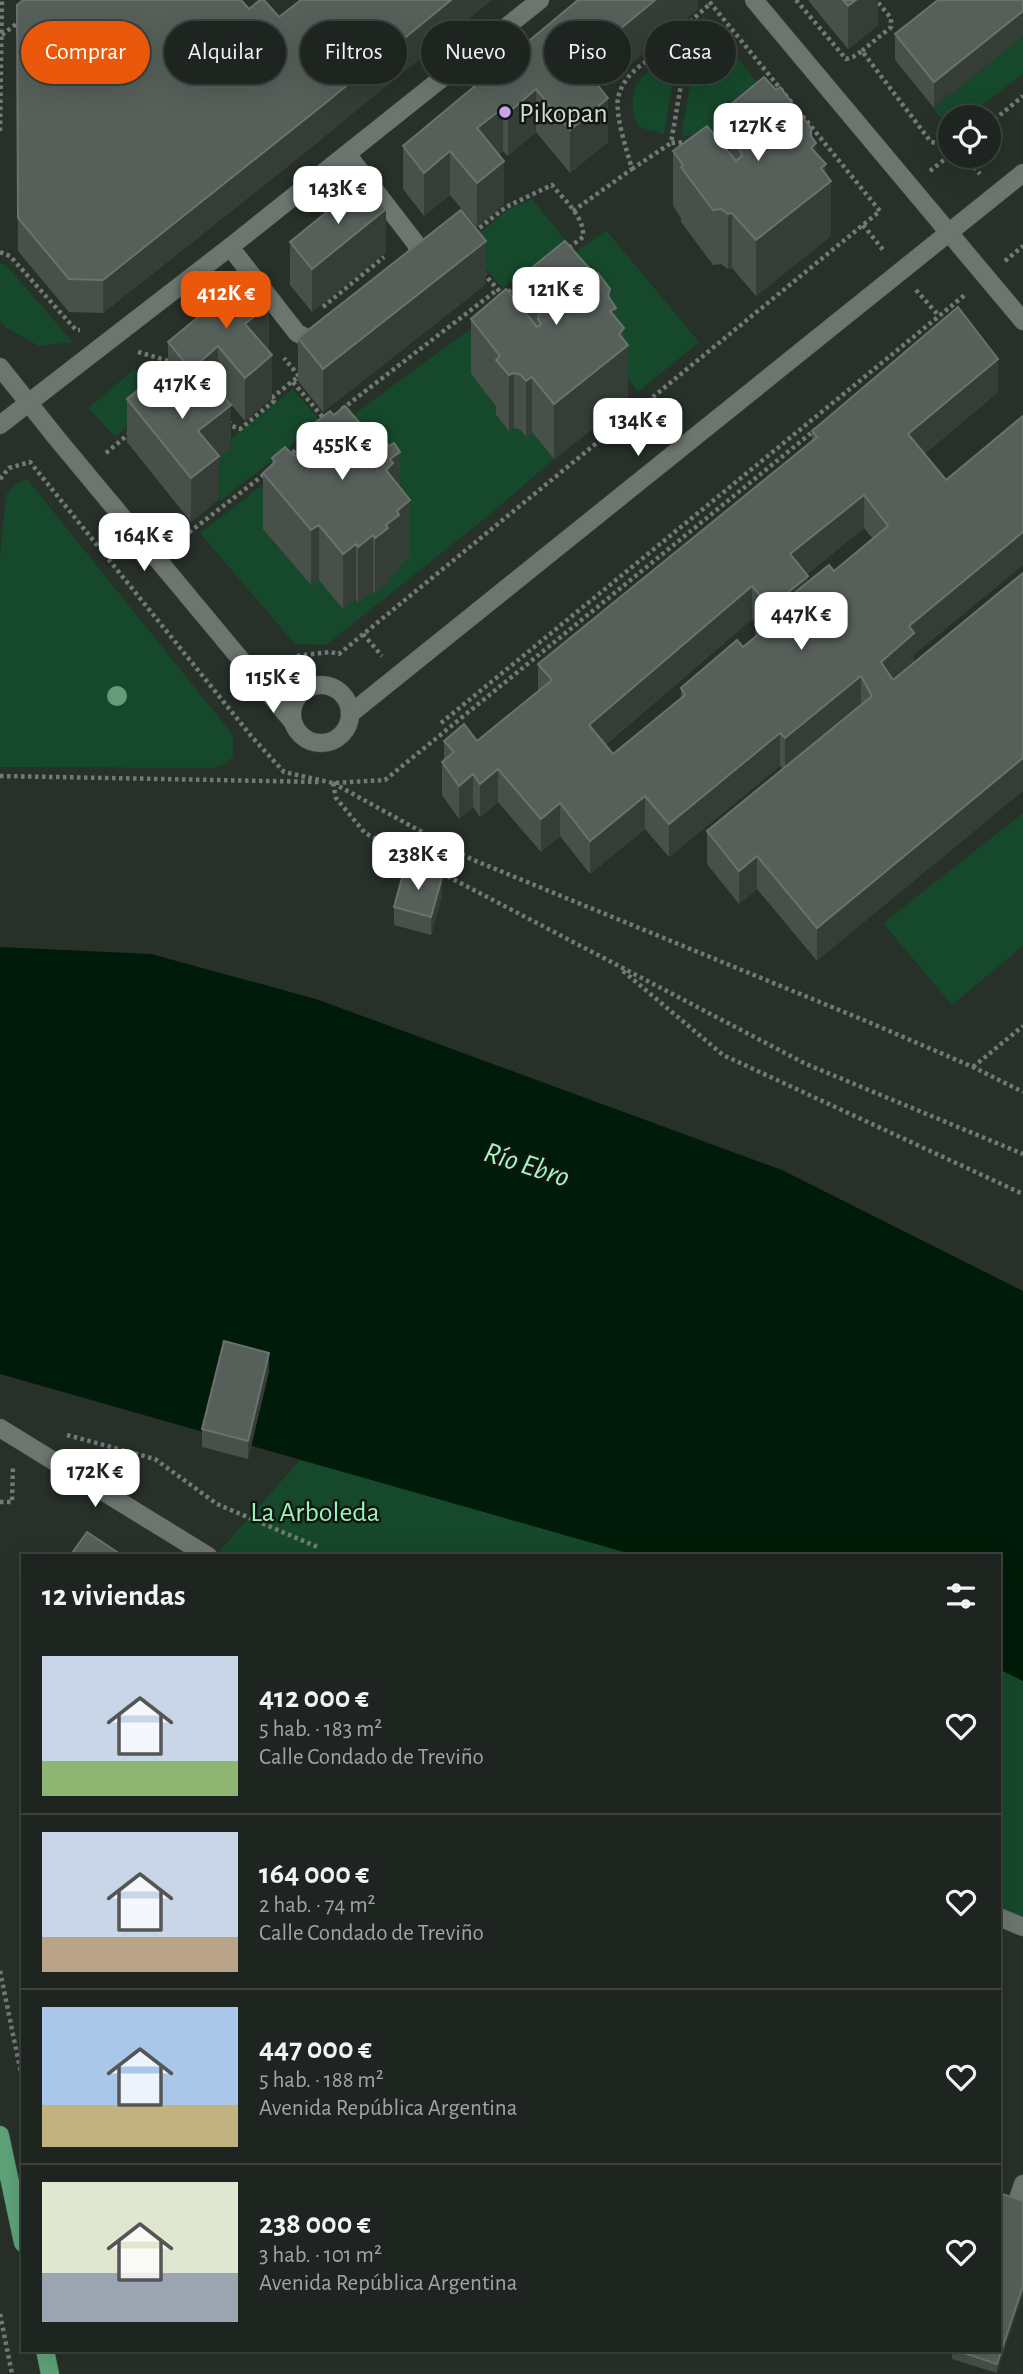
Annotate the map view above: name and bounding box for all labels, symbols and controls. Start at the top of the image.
chip: Comprar [21,21,150,84]
chip: Alquilar [164,21,286,84]
chip: Filtros [300,21,407,84]
chip: Nuevo [421,21,530,84]
chip: Piso [544,21,631,84]
chip: Casa [645,21,736,84]
place label: Pikopan [519,100,608,128]
marker: Pikopan [497,104,513,120]
pin: 127K € [701,104,815,163]
map controls [938,105,1001,168]
button: locate [938,105,1001,168]
text: 127K € [730,114,786,137]
pin: 143K € [281,166,395,226]
text: 143K € [309,177,367,200]
pin: 121K € [499,268,613,327]
pin: 412K € [169,272,283,331]
text: 121K € [528,278,584,301]
text: 412K € [197,282,255,305]
pin: 417K € [125,362,239,421]
text: 417K € [153,372,211,395]
pin: 134K € [581,398,695,458]
text: 134K € [609,409,667,432]
pin: 455K € [285,422,399,482]
text: 455K € [312,433,372,456]
pin: 164K € [87,514,201,573]
text: 164K € [115,524,173,547]
pin: 447K € [744,592,858,652]
text: 447K € [771,603,831,626]
pin: 115K € [216,656,330,715]
text: 115K € [246,666,300,689]
pin: 238K € [361,832,475,892]
text: 238K € [388,843,448,866]
water label: Río Ebro [480,1137,573,1193]
pin: 172K € [38,1450,152,1509]
text: 172K € [67,1460,123,1483]
park label: La Arboleda [250,1499,380,1527]
icon: filters [942,1577,980,1615]
text: 12 viviendas [42,1581,186,1611]
text: 412 000 € [259,1683,369,1713]
icon: home [98,1684,182,1768]
icon: heart [942,1707,980,1745]
text: 5 hab. · 183 m² [259,1718,382,1741]
text: Calle Condado de Treviño [259,1746,484,1769]
text: 164 000 € [259,1859,369,1889]
icon: home [98,1860,182,1944]
icon: heart [942,1883,980,1921]
text: 2 hab. · 74 m² [259,1894,376,1917]
text: Calle Condado de Treviño [259,1922,484,1945]
text: 447 000 € [259,2034,372,2064]
icon: home [98,2035,182,2119]
icon: heart [942,2058,980,2096]
text: 5 hab. · 188 m² [259,2069,384,2092]
text: Avenida República Argentina [259,2097,517,2120]
text: 238 000 € [259,2209,371,2239]
icon: home [98,2210,182,2294]
icon: heart [942,2233,980,2271]
text: 3 hab. · 101 m² [259,2244,382,2267]
text: Avenida República Argentina [259,2272,517,2295]

